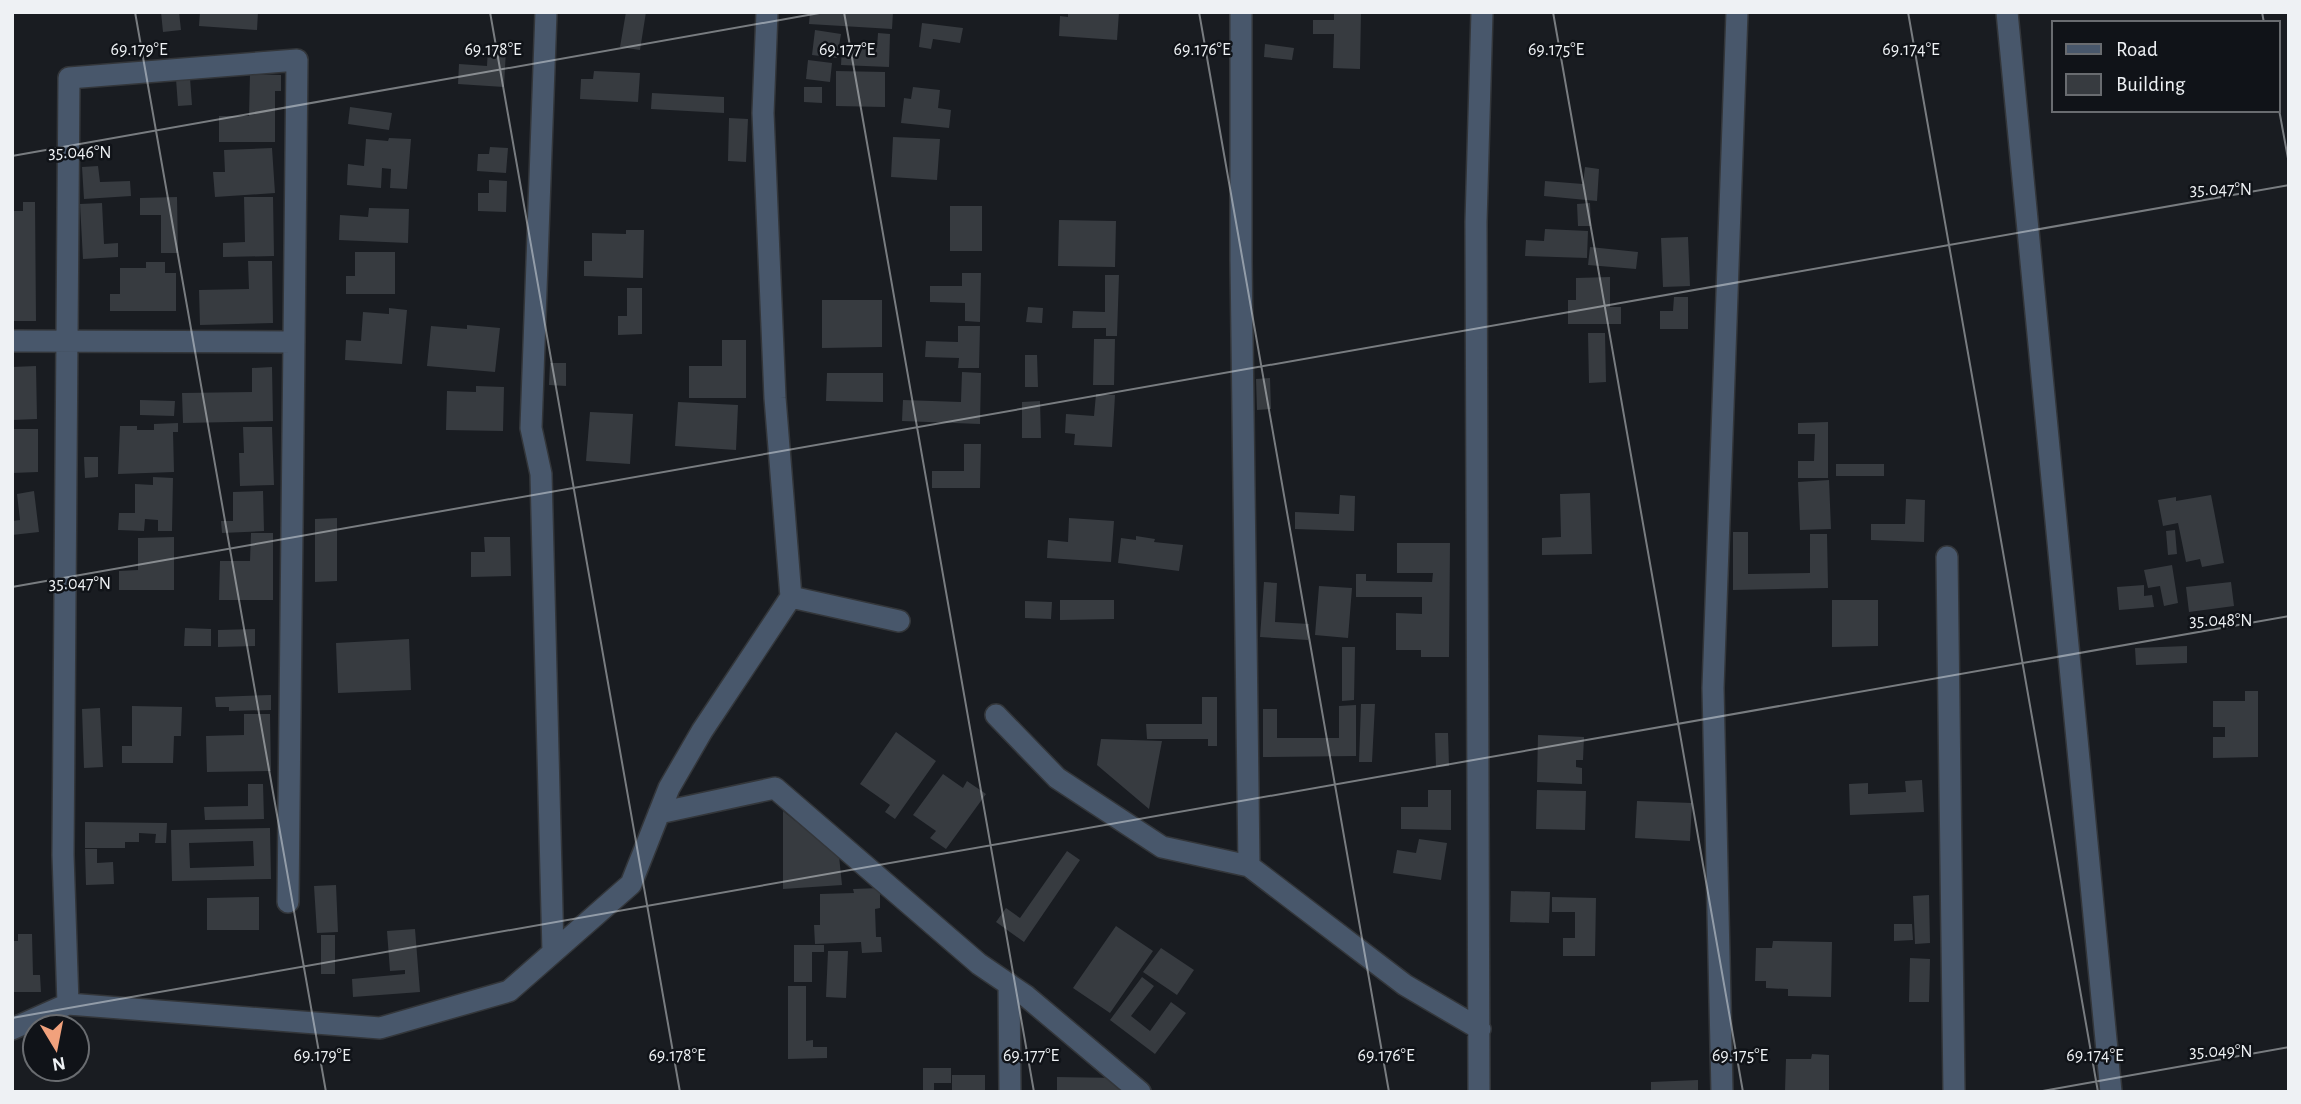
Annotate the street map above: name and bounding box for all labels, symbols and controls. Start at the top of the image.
legend [2052,21,2280,112]
text: Road [2116,39,2158,60]
text: 69.179°E [110,41,168,59]
text: 69.178°E [464,41,522,59]
text: 69.177°E [819,41,875,59]
text: 69.176°E [1173,41,1231,59]
text: 69.175°E [1528,41,1584,59]
text: 69.174°E [1882,41,1940,59]
text: Building [2116,74,2186,95]
text: 35.046°N [48,144,112,162]
text: 35.047°N [2190,181,2252,199]
text: 35.047°N [49,575,111,593]
text: 35.048°N [2189,612,2253,630]
north arrow [21,1013,91,1083]
text: 35.049°N [2189,1043,2253,1061]
text: 69.179°E [293,1047,351,1065]
text: 69.178°E [648,1047,706,1065]
text: 69.177°E [1003,1047,1059,1065]
text: 69.176°E [1357,1047,1415,1065]
text: 69.175°E [1712,1047,1768,1065]
text: 69.174°E [2066,1047,2124,1065]
text: N [51,1053,67,1074]

